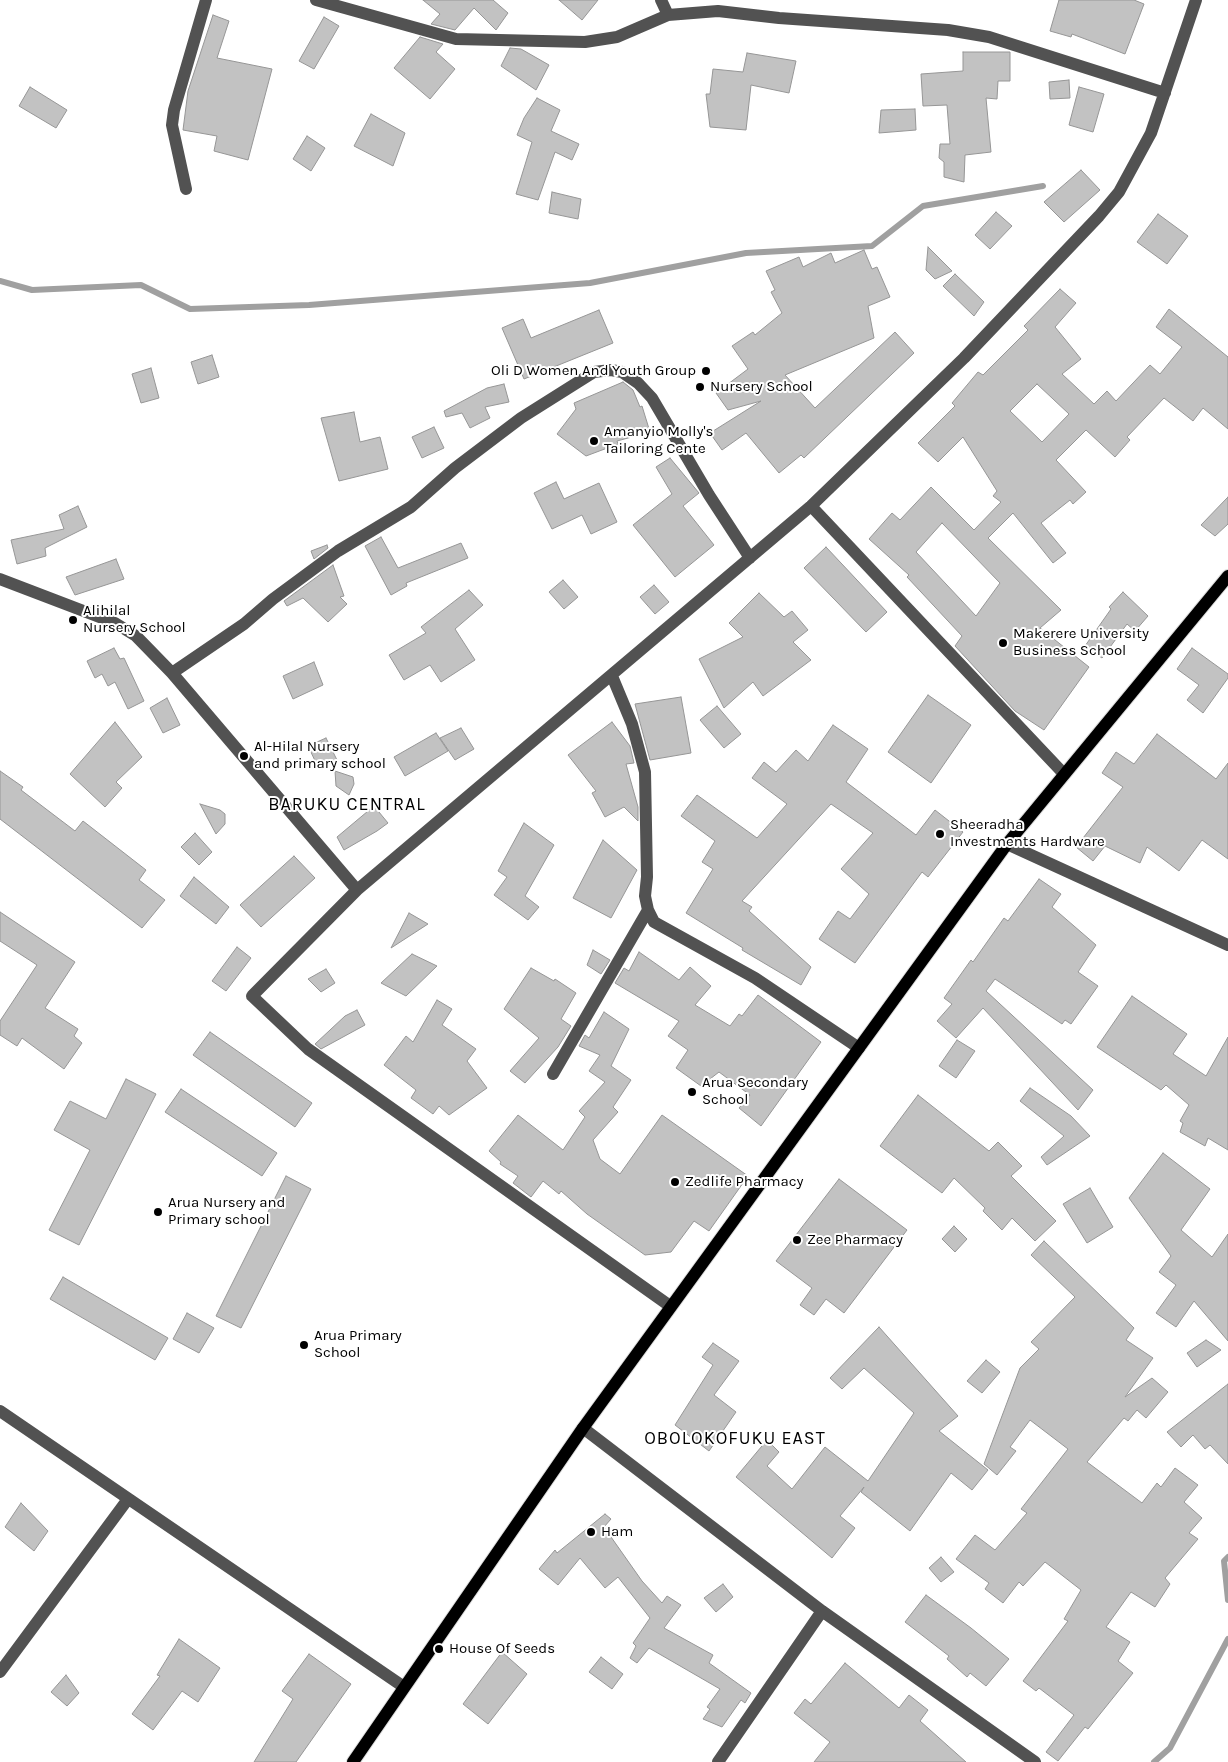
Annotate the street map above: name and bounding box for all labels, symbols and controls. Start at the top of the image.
place label: Oli D Women And Youth Group [491,362,696,380]
marker: Oli D Women And Youth Group [700,365,712,377]
place label: Nursery School [710,378,813,396]
marker: Nursery School [694,381,706,393]
place label: Amanyio Molly's Tailoring Cente [604,423,713,458]
marker: Amanyio Molly's Tailoring Cente [588,435,600,447]
place label: Alihilal Nursery School [83,602,186,637]
marker: Alihilal Nursery School [67,614,79,626]
place label: Makerere University Business School [1013,625,1149,660]
marker: Makerere University Business School [997,637,1009,649]
place label: Al-Hilal Nursery and primary school [254,738,386,773]
marker: Al-Hilal Nursery and primary school [238,750,250,762]
district label: BARUKU CENTRAL [266,794,428,816]
place label: Sheeradha Investments Hardware [950,816,1105,851]
marker: Sheeradha Investments Hardware [934,828,946,840]
place label: Arua Secondary School [702,1074,808,1109]
marker: Arua Secondary School [686,1086,698,1098]
place label: Zedlife Pharmacy [685,1173,804,1191]
marker: Zedlife Pharmacy [669,1176,681,1188]
place label: Arua Nursery and Primary school [168,1194,285,1229]
marker: Arua Nursery and Primary school [152,1206,164,1218]
place label: Zee Pharmacy [807,1231,903,1249]
marker: Zee Pharmacy [791,1234,803,1246]
place label: Arua Primary School [314,1327,402,1362]
marker: Arua Primary School [298,1339,310,1351]
district label: OBOLOKOFUKU EAST [642,1428,828,1450]
place label: Ham [601,1523,633,1541]
marker: Ham [585,1526,597,1538]
place label: House Of Seeds [449,1640,555,1658]
marker: House Of Seeds [433,1643,445,1655]

